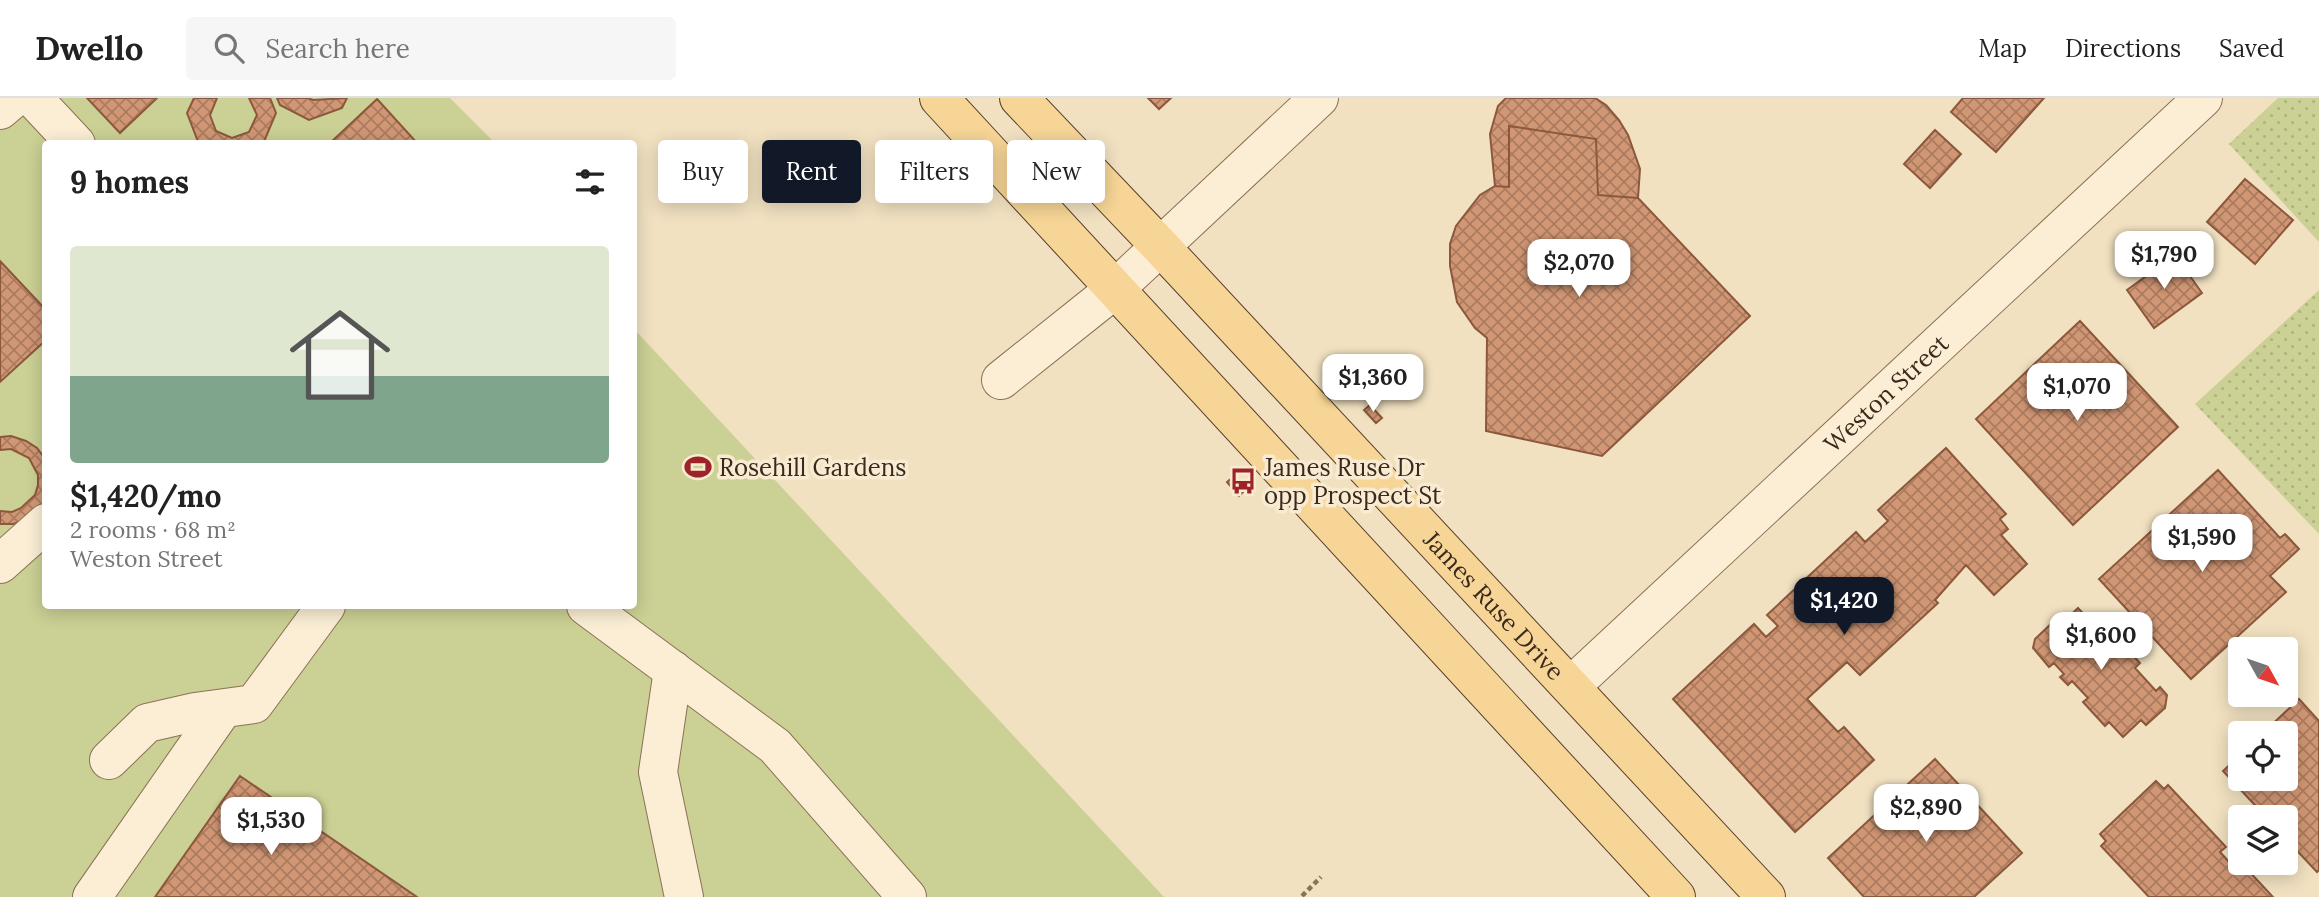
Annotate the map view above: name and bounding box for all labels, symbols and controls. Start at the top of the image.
search box [186,17,676,80]
text: Dwello [35,27,144,69]
icon: search [210,29,248,67]
text: Search here [266,32,410,65]
text: Map [1978,33,2027,64]
text: Directions [2065,33,2181,64]
text: Saved [2219,33,2284,64]
chip: Buy [658,140,748,203]
chip: Rent [762,140,861,203]
chip: Filters [875,140,993,203]
chip: New [1007,140,1105,203]
text: 9 homes [70,163,189,201]
icon: filters [571,163,609,201]
pin: $1,790 [2107,232,2221,291]
text: $1,790 [2131,239,2197,268]
pin: $2,070 [1522,240,1636,299]
text: $2,070 [1543,247,1615,276]
icon: home [277,292,403,418]
street label: Weston Street [1817,327,1955,459]
pin: $1,360 [1316,354,1430,414]
text: $1,360 [1338,362,1408,391]
pin: $1,070 [2020,364,2134,423]
text: $1,070 [2043,371,2111,400]
sports icon: Rosehill Gardens [683,452,713,482]
place label: Rosehill Gardens [719,452,906,483]
place label: James Ruse Dr opp Prospect St [1263,452,1442,511]
bus stop icon: James Ruse Dr opp Prospect St [1228,466,1258,496]
text: $1,420/mo [70,477,222,515]
pin: $1,590 [2145,514,2259,574]
text: 2 rooms · 68 m² [70,515,236,544]
text: $1,590 [2168,522,2236,551]
street label: James Ruse Drive [1417,523,1571,686]
text: Weston Street [70,544,223,573]
pin: $1,420 [1787,578,1901,637]
text: $1,420 [1810,585,1878,614]
pin: $1,600 [2044,612,2158,672]
text: $1,600 [2065,620,2137,649]
north arrow [2228,637,2298,707]
map controls [2228,637,2298,875]
button: locate [2228,721,2298,791]
pin: $2,890 [1869,784,1983,844]
text: $2,890 [1890,792,1962,821]
pin: $1,530 [214,798,328,857]
text: $1,530 [237,805,305,834]
button: layers [2228,805,2298,875]

